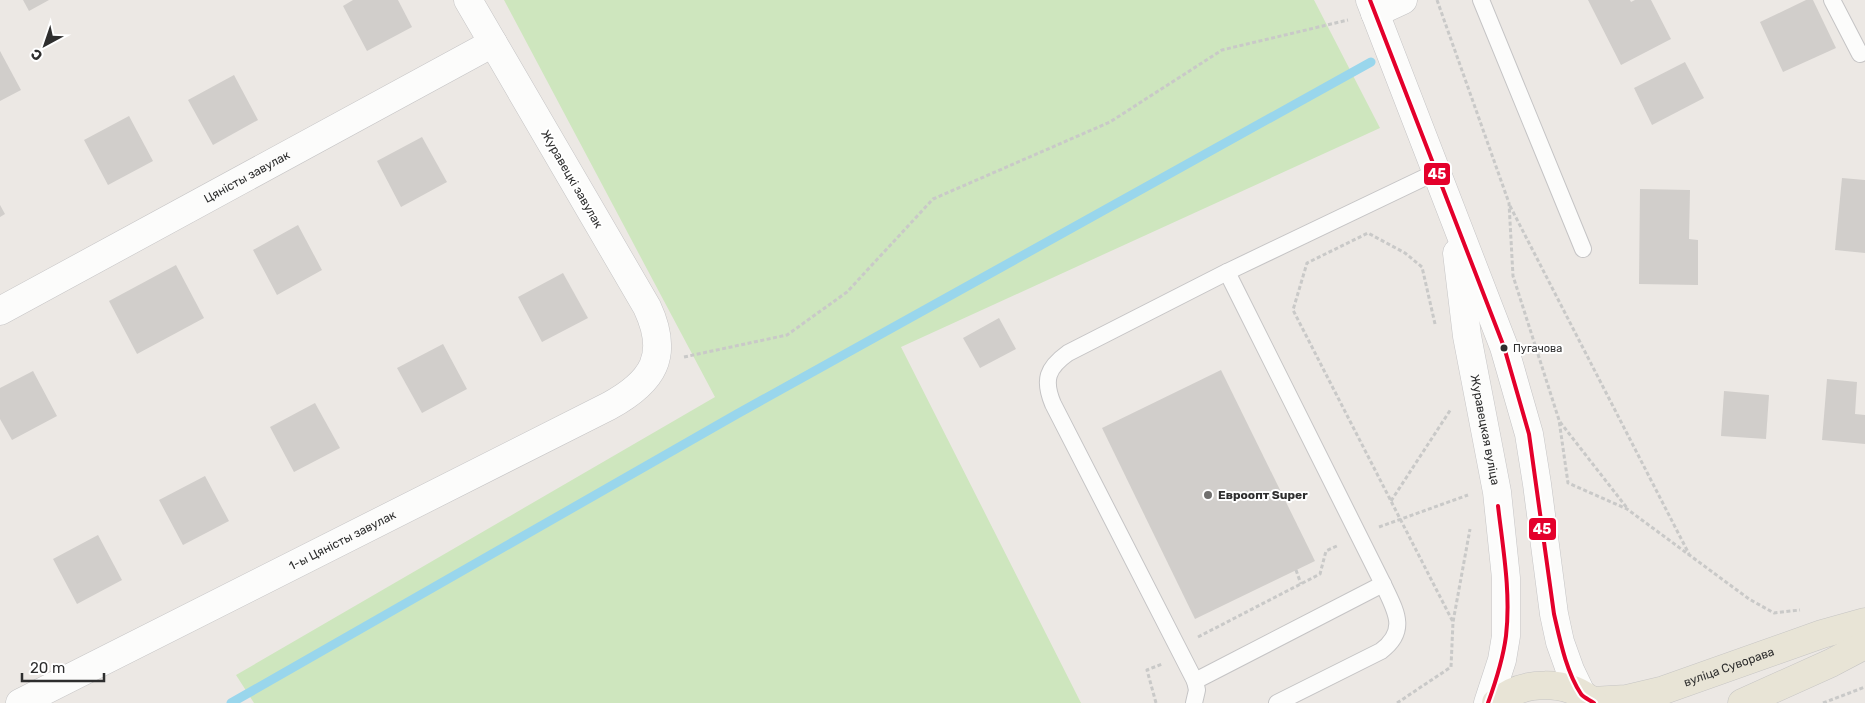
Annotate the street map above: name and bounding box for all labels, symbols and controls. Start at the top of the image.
north arrow [20,20,70,70]
text: С [28,45,46,64]
street label: Журавецкі завулак [538,127,606,231]
street label: Цяністы завулак [202,148,293,206]
line badge: 45 [1423,162,1451,186]
text: 45 [1428,166,1446,183]
place label: Пугачова [1513,342,1562,355]
marker: Пугачова [1499,343,1509,353]
street label: Журавецкая вуліца [1468,373,1503,486]
place label: Евроопт Super [1218,488,1308,502]
marker: Евроопт Super [1202,489,1214,501]
street label: 1-ы Цяністы завулак [287,507,399,573]
line badge: 45 [1528,517,1557,541]
text: 45 [1533,521,1551,538]
street label: вуліца Суворава [1682,644,1776,689]
scale bar [22,650,105,682]
text: 20 m [30,659,65,677]

